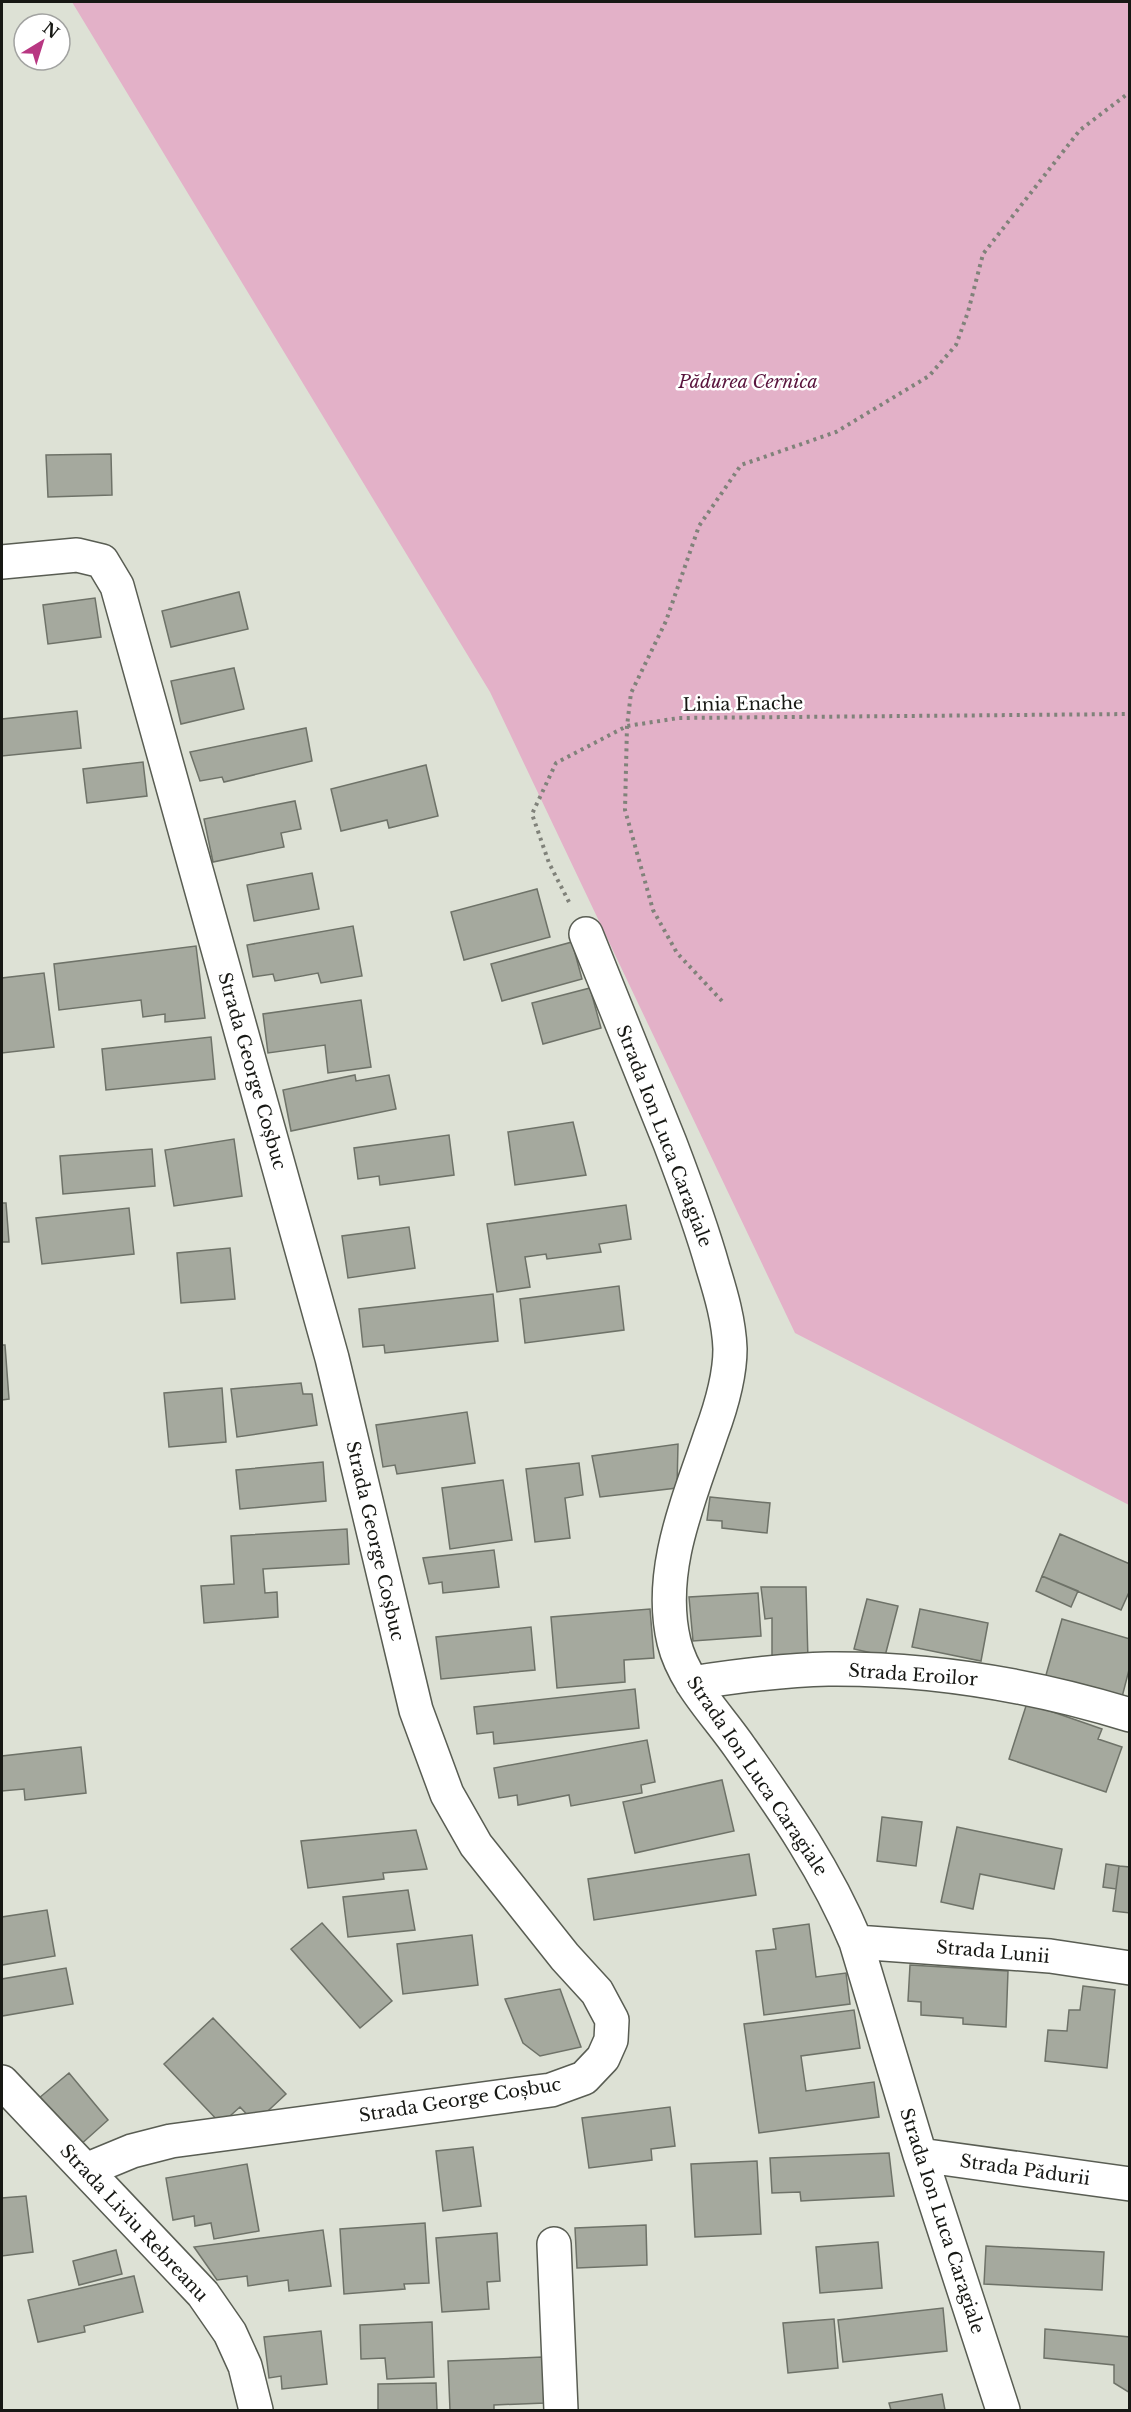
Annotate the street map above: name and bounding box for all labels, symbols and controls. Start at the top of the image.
north arrow [12,12,72,72]
text: N [39,18,63,43]
park label: Pădurea Cernica [677,371,818,393]
street label: Linia Enache [683,692,803,716]
street label: Strada George Coșbuc [213,970,291,1173]
street label: Strada Ion Luca Caragiale [611,1022,717,1250]
street label: Strada George Coșbuc [341,1439,409,1643]
street label: Strada Eroilor [848,1660,979,1691]
street label: Strada Ion Luca Caragiale [682,1672,832,1880]
street label: Strada Lunii [935,1936,1051,1968]
street label: Strada George Coșbuc [357,2073,563,2127]
street label: Strada Ion Luca Caragiale [895,2105,989,2337]
street label: Strada Liviu Rebreanu [55,2140,213,2306]
street label: Strada Pădurii [959,2150,1091,2190]

